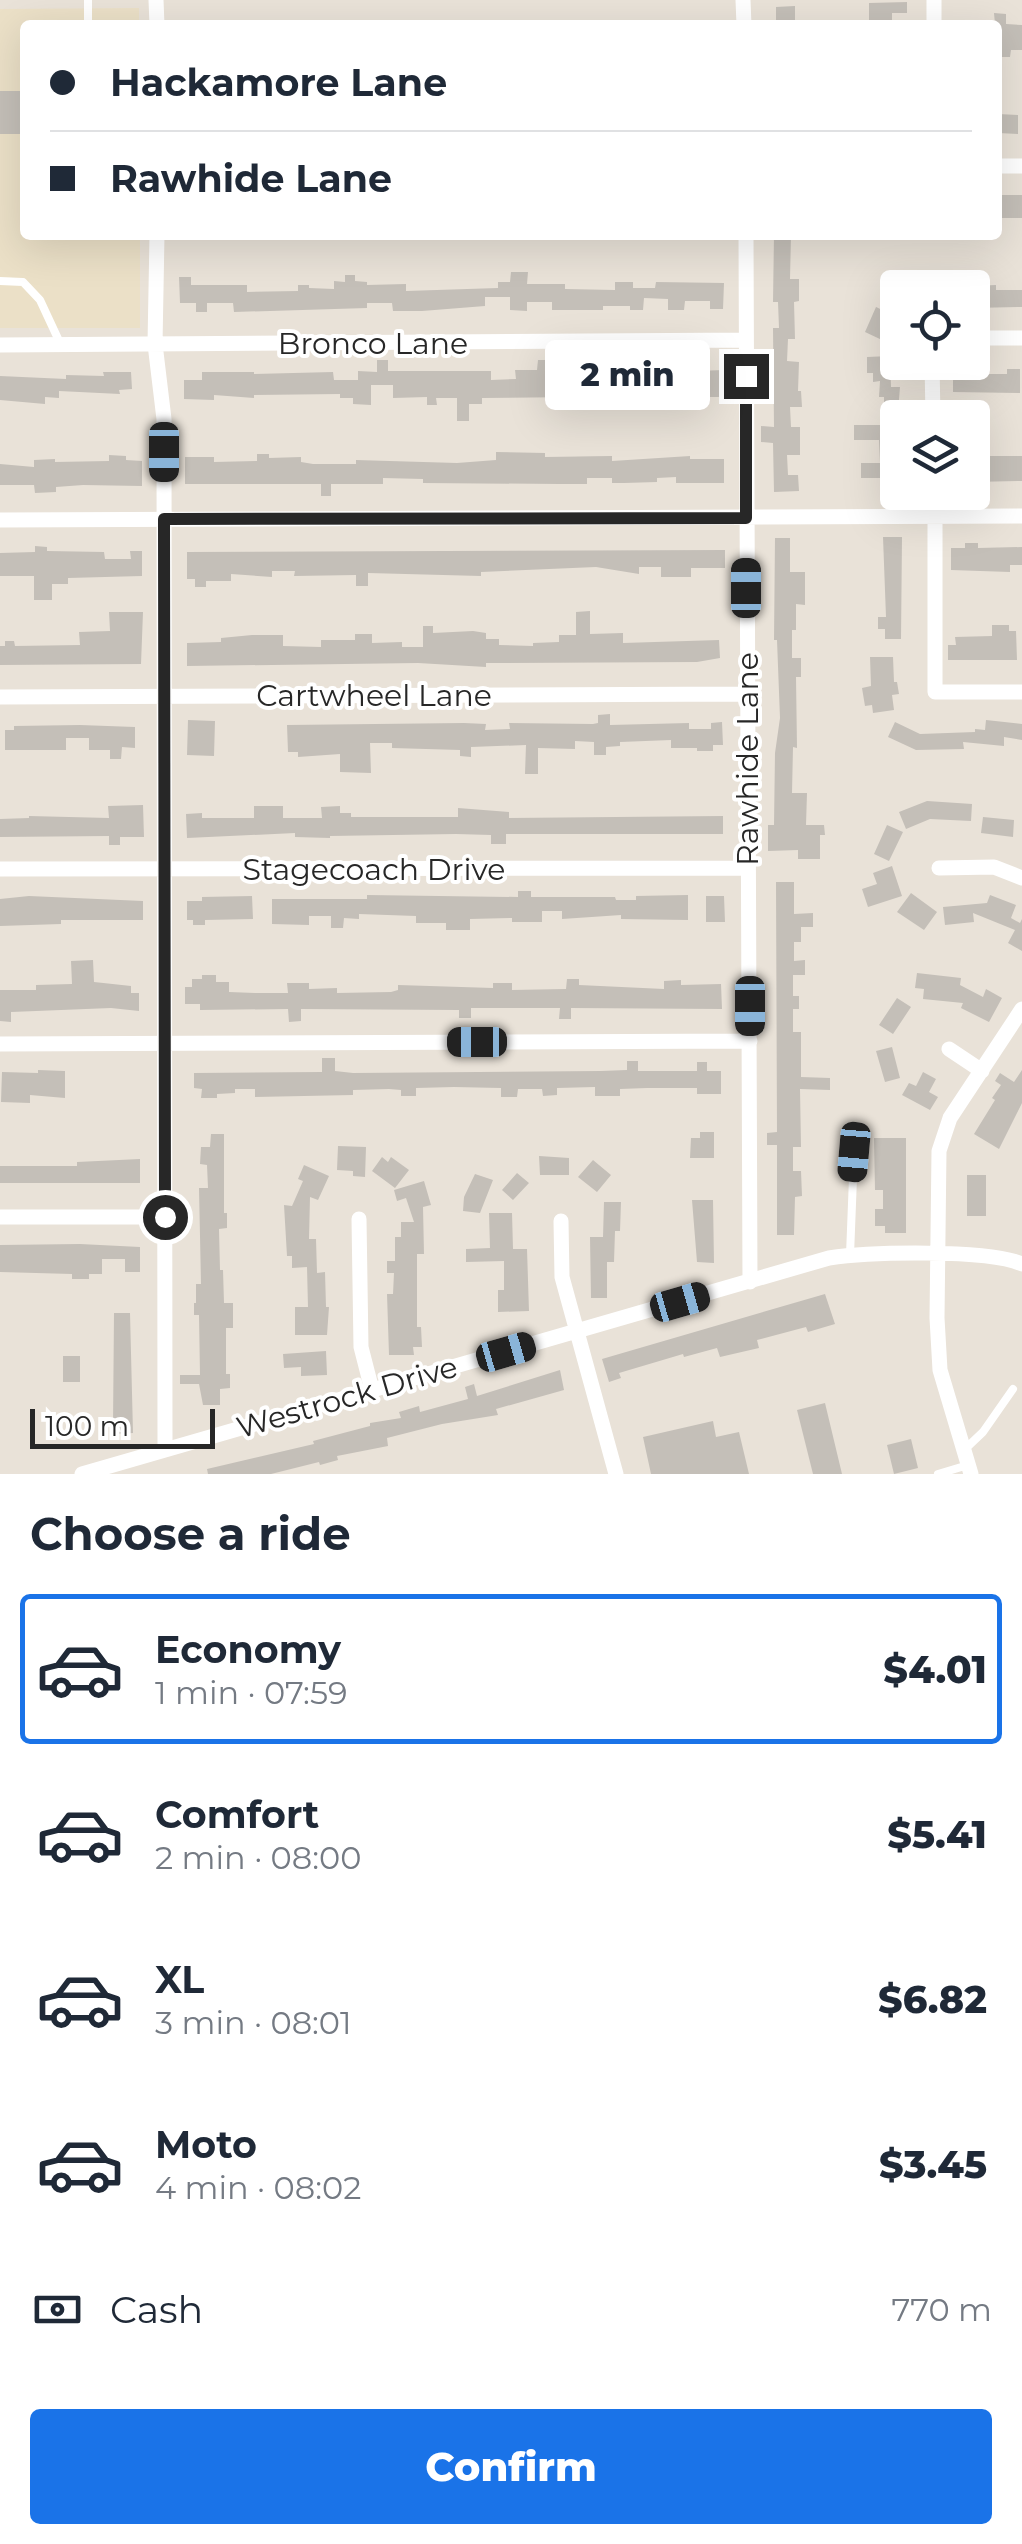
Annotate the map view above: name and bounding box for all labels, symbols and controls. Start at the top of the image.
text: Hackamore Lane [110,59,447,106]
text: Rawhide Lane [110,155,392,202]
map controls [880,270,990,510]
button: locate [880,270,990,380]
street label: Bronco Lane [278,325,468,362]
callout: 2 min [546,341,711,411]
route end [724,354,769,399]
text: 2 min [580,355,675,394]
button: layers [880,400,990,510]
car [149,422,179,482]
car [731,558,761,618]
street label: Rawhide Lane [729,652,766,866]
street label: Cartwheel Lane [256,677,492,714]
street label: Stagecoach Drive [243,851,505,888]
car [735,976,765,1036]
car [447,1027,507,1057]
car [836,1121,872,1183]
route start [143,1195,188,1240]
car [647,1279,713,1325]
car [473,1329,539,1375]
street label: Westrock Drive [232,1348,462,1446]
scale bar [30,1404,215,1448]
text: 100 m [45,1409,129,1443]
text: Choose a ride [30,1506,351,1561]
icon: car [35,1624,125,1714]
text: Economy [155,1626,341,1673]
text: $4.01 [883,1646,987,1693]
text: 1 min · 07:59 [155,1673,348,1712]
icon: car [35,1789,125,1879]
text: Comfort [155,1791,319,1838]
text: $5.41 [887,1811,987,1858]
text: 2 min · 08:00 [155,1838,361,1877]
icon: car [35,1954,125,2044]
text: XL [155,1956,204,2003]
text: $6.82 [878,1976,987,2023]
text: 3 min · 08:01 [155,2003,352,2042]
icon: car [35,2119,125,2209]
text: Moto [155,2121,257,2168]
text: $3.45 [879,2141,987,2188]
text: 4 min · 08:02 [155,2168,361,2207]
icon: cash [30,2282,85,2337]
text: Cash [110,2286,203,2333]
text: 770 m [891,2290,992,2329]
button: Confirm [30,2409,992,2524]

